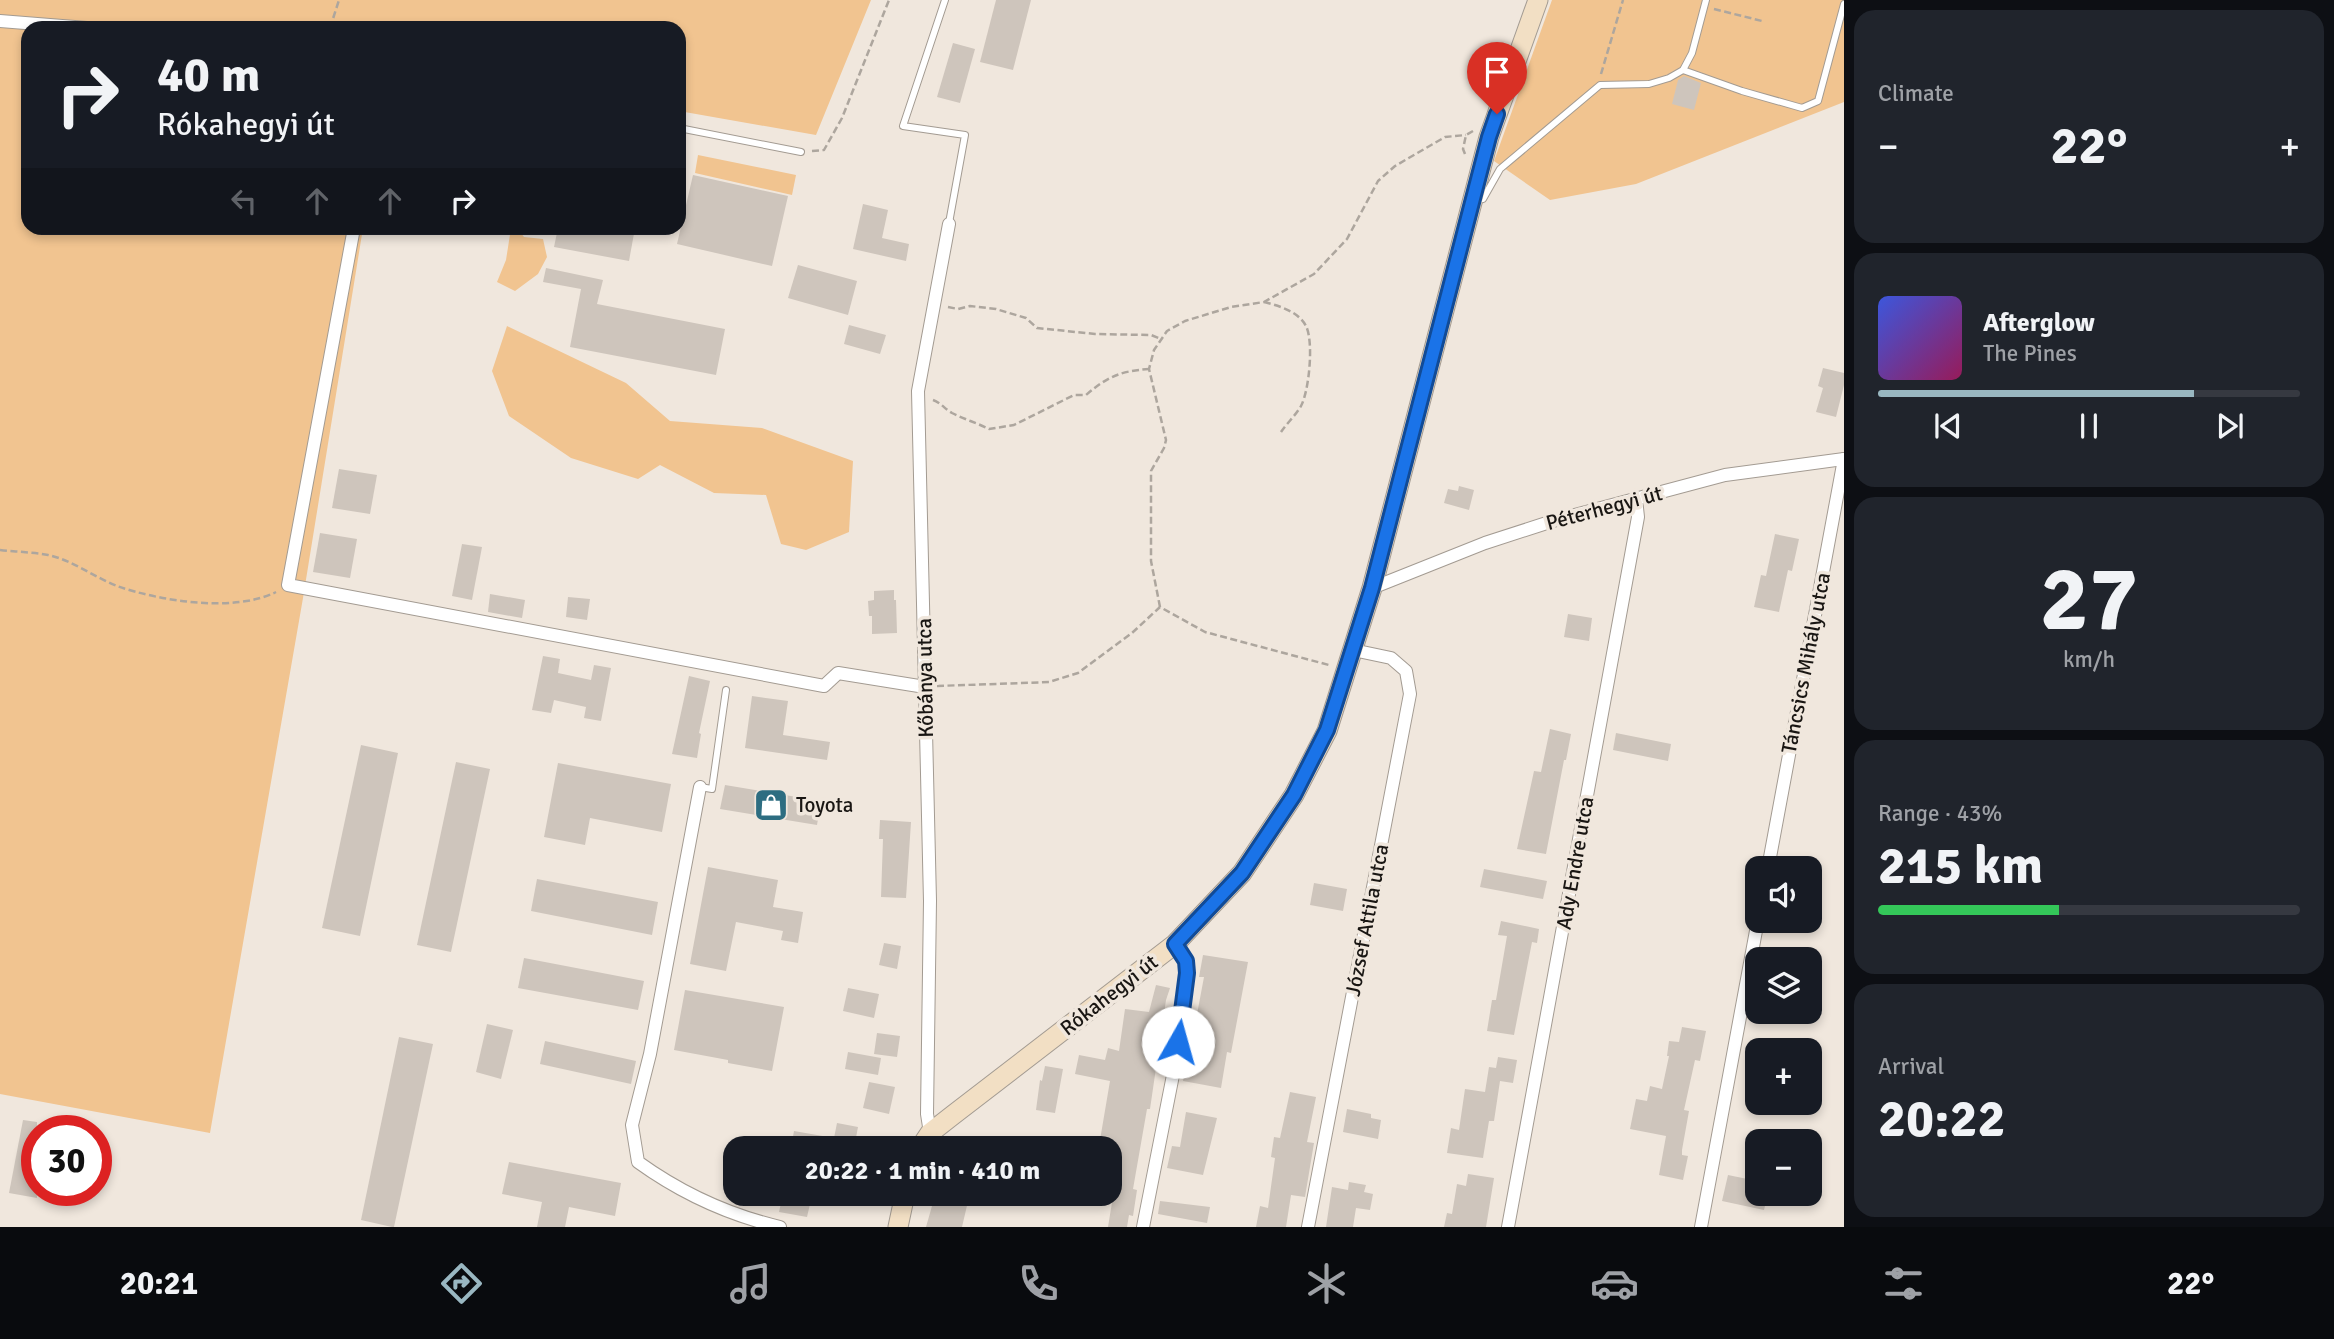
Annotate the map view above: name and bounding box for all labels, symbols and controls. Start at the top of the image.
pin [1467,42,1527,114]
text: 40 m [157,45,260,105]
icon: right [42,49,133,140]
icon: arrive [1478,53,1516,91]
text: Climate [1878,79,1954,108]
text: Rókahegyi út [157,105,335,144]
text: 22° [2051,114,2127,178]
text: − [1878,123,1899,170]
text: + [2279,123,2300,170]
icon: left [225,182,263,220]
icon: ahead [298,182,336,220]
icon: ahead [371,182,409,220]
icon: right [444,182,482,220]
text: Afterglow [1983,307,2095,339]
text: The Pines [1983,339,2077,368]
icon: previous [1929,407,1967,445]
icon: pause [2070,407,2108,445]
icon: next [2211,407,2249,445]
street label: Péterhegyi út [1543,480,1665,536]
text: 27 [2040,543,2138,656]
street label: Táncsics Mihály utca [1776,570,1836,756]
street label: Kőbánya utca [911,618,939,738]
text: km/h [2063,645,2115,674]
shop icon: Toyota [752,786,790,824]
place label: Toyota [796,792,853,818]
street label: Ady Endre utca [1551,795,1599,931]
text: Range · 43% [1878,799,2002,828]
text: 215 km [1878,834,2043,898]
street label: József Attila utca [1340,842,1394,998]
map controls [1745,856,1822,1206]
button: sound [1745,856,1822,933]
button: layers [1745,947,1822,1024]
street label: Rókahegyi út [1055,949,1163,1041]
position arrow [1141,1005,1215,1079]
button: + [1745,1038,1822,1115]
text: Arrival [1878,1052,1944,1081]
text: 20:22 [1878,1087,2006,1151]
speed limit sign: 30 [21,1115,112,1206]
button: − [1745,1129,1822,1206]
text: 20:22 · 1 min · 410 m [805,1155,1040,1187]
icon: directions [437,1259,486,1308]
icon: music [726,1259,775,1308]
icon: phone [1014,1259,1063,1308]
icon: climate [1302,1259,1351,1308]
icon: car [1590,1259,1639,1308]
icon: filters [1879,1259,1928,1308]
text: 20:21 [120,1264,198,1303]
text: 22° [2167,1264,2214,1303]

